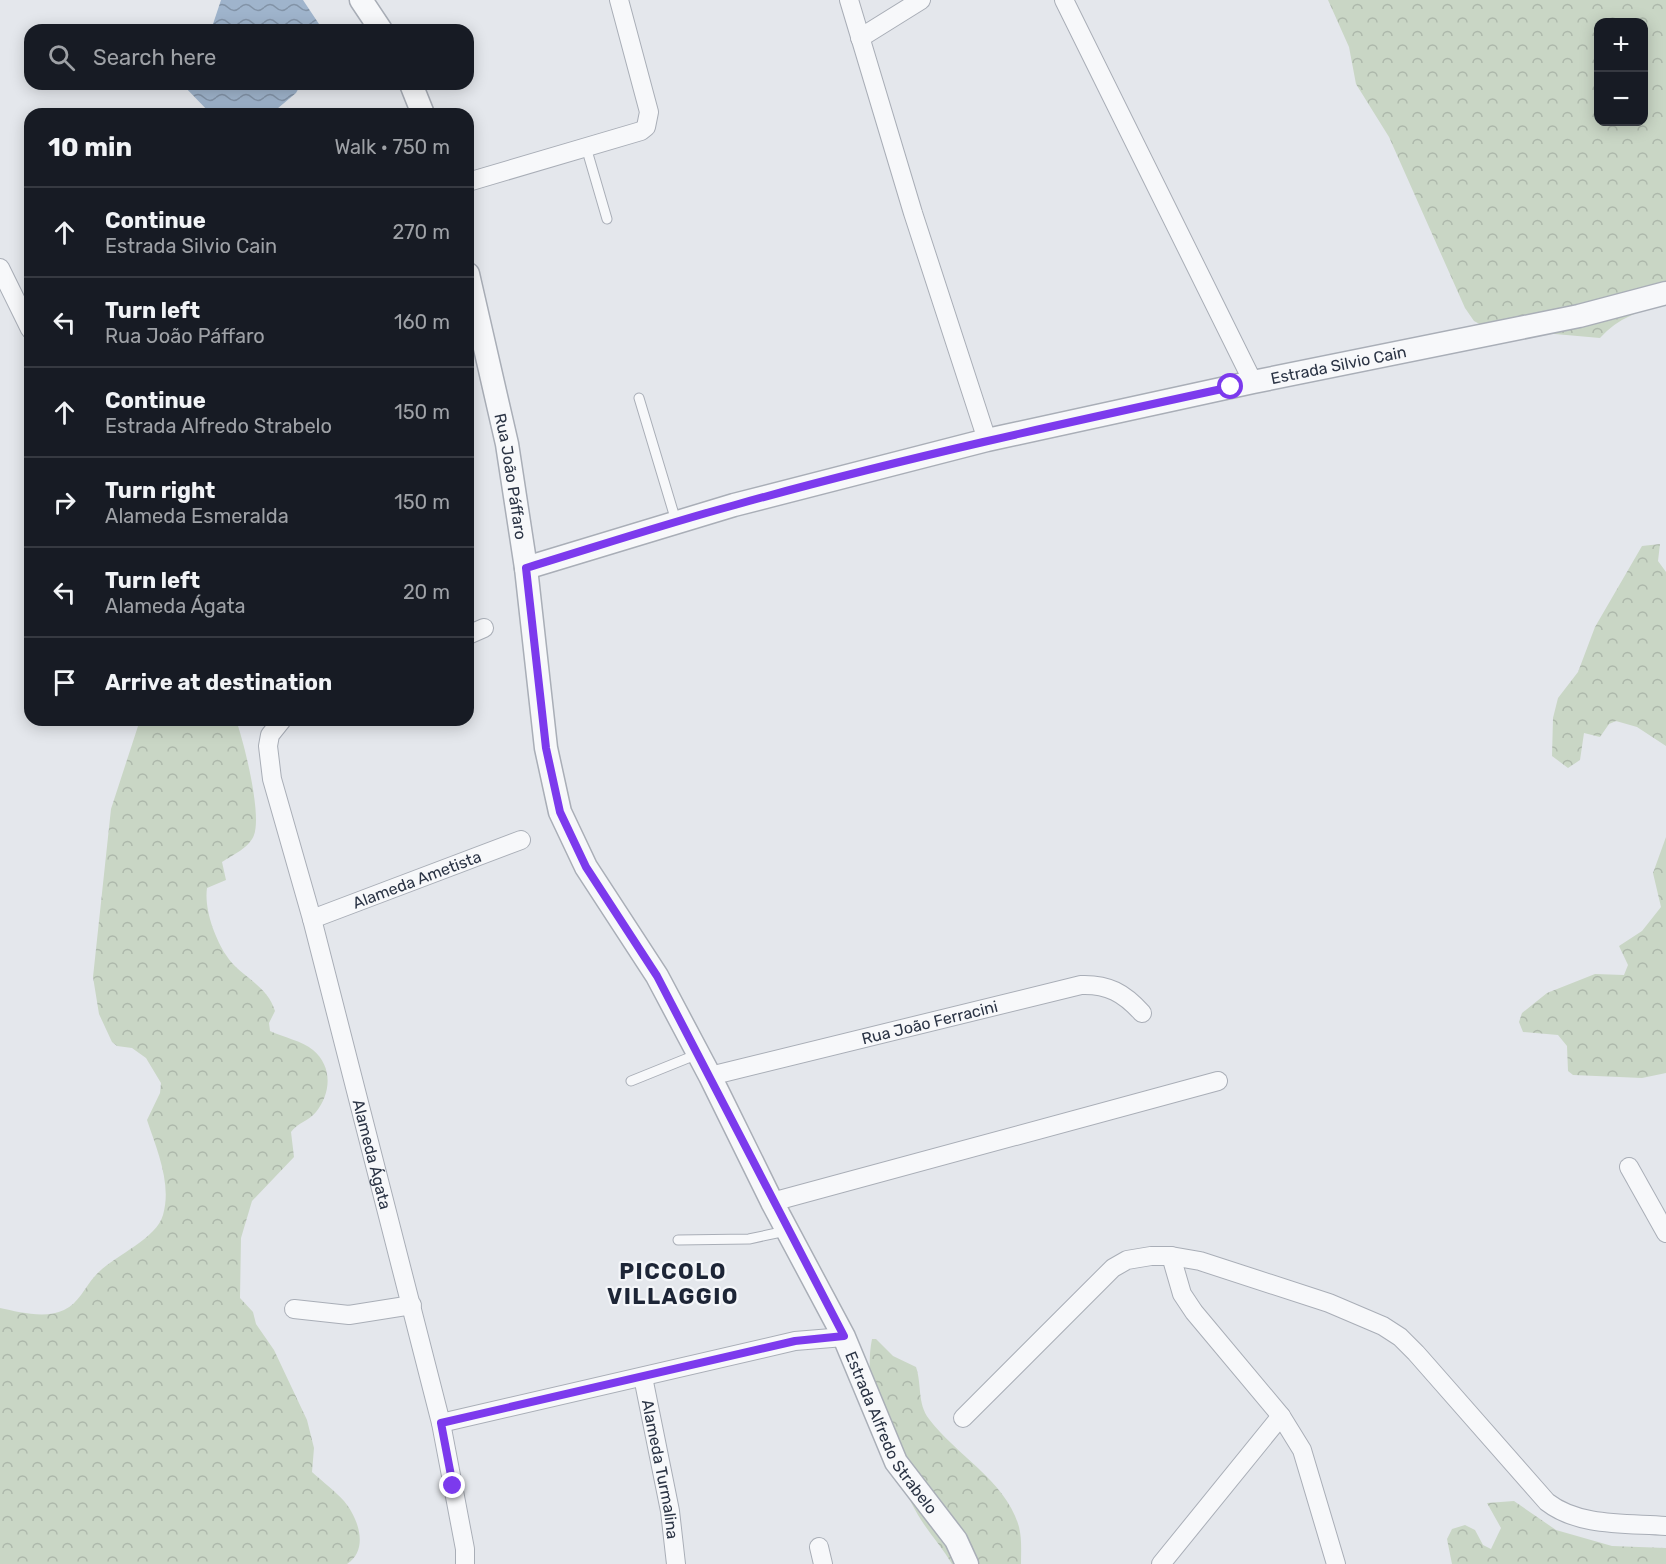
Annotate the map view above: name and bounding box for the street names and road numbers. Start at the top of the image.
street label: Estrada Silvio Cain [1269,342,1408,388]
street label: Rua João Páffaro [490,411,531,541]
street label: Alameda Ametista [350,847,484,913]
street label: Rua João Ferracini [860,997,1000,1048]
street label: Alameda Ágata [349,1097,395,1211]
street label: Estrada Alfredo Strabelo [841,1348,941,1518]
street label: Alameda Turmalina [638,1398,682,1540]

